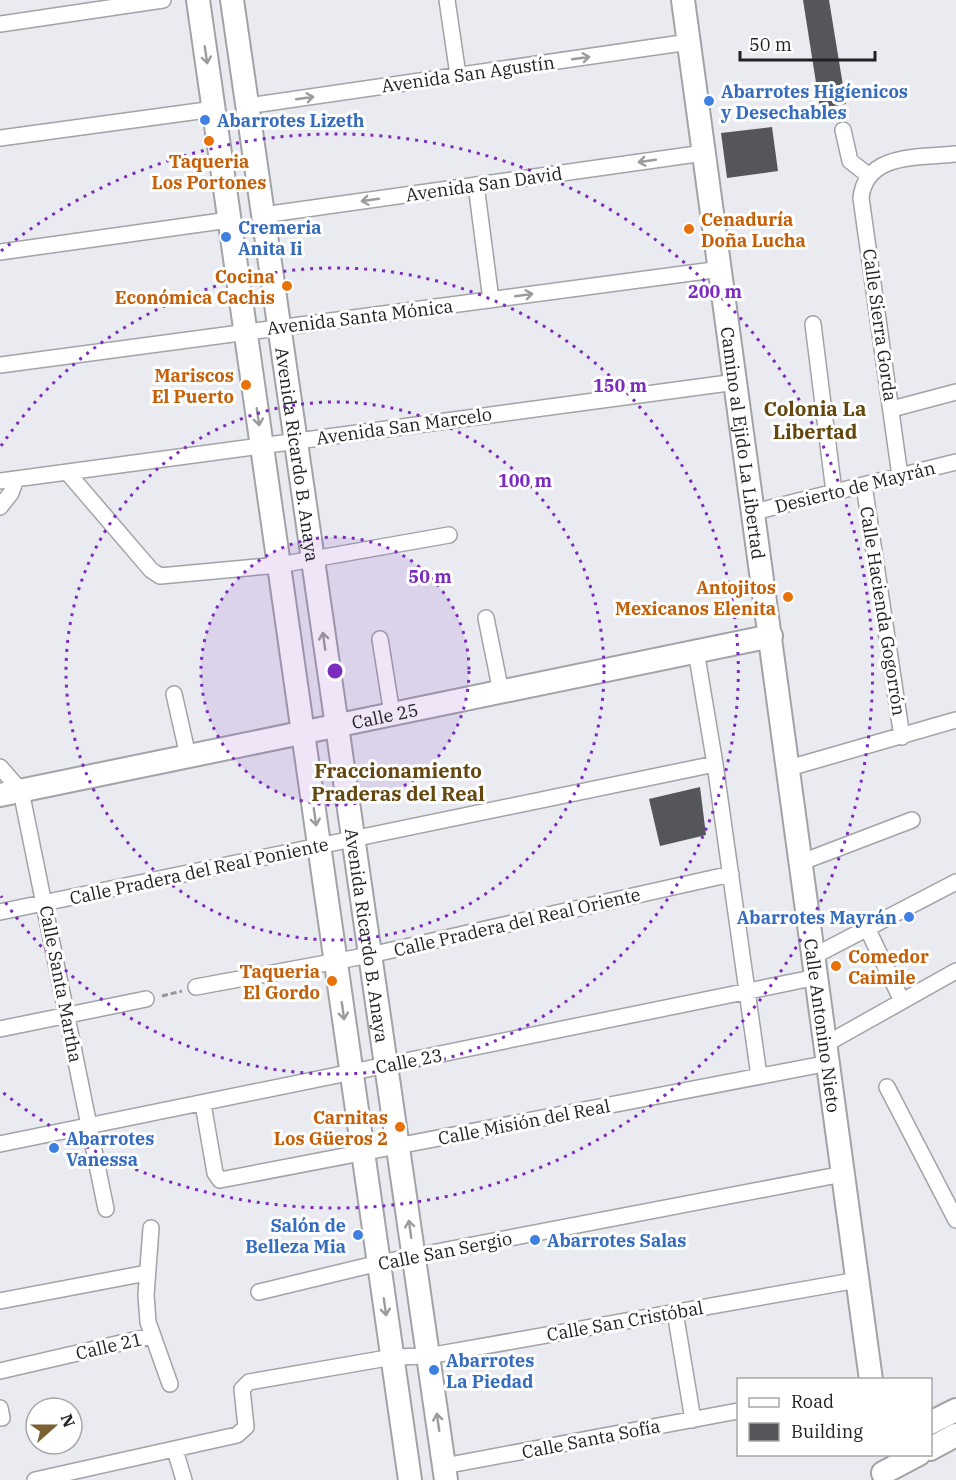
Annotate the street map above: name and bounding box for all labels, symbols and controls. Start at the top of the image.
scale bar [740,24,875,62]
text: 50 m [749,33,792,56]
one-way arrow [201,44,212,64]
street label: Avenida San Agustín [380,50,556,98]
one-way arrow [570,52,590,63]
place label: Abarrotes Higíenicos y Desechables [720,80,908,124]
one-way arrow [294,92,314,103]
marker: Abarrotes Higíenicos y Desechables [702,94,716,108]
place label: Abarrotes Lizeth [217,109,365,132]
marker: Abarrotes Lizeth [198,113,212,127]
marker: Taqueria Los Portones [202,134,216,148]
place label: Taqueria Los Portones [152,150,266,194]
one-way arrow [637,156,657,167]
street label: Avenida San David [404,162,564,206]
one-way arrow [361,195,381,206]
place label: Cenaduría Doña Lucha [701,208,806,252]
place label: Cremeria Anita Ii [238,216,322,260]
marker: Cenaduría Doña Lucha [682,222,696,236]
marker: Cremeria Anita Ii [219,230,233,244]
street label: Calle Sierra Gorda [858,247,902,403]
place label: Cocina Económica Cachis [115,265,275,309]
marker: Cocina Económica Cachis [280,279,294,293]
text: 200 m [688,280,743,303]
one-way arrow [514,290,534,301]
street label: Avenida Santa Mónica [266,294,455,340]
street label: Camino al Ejido La Libertad [716,325,771,561]
street label: Avenida Ricardo B. Anaya [271,346,325,563]
place label: Mariscos El Puerto [152,364,234,408]
text: 150 m [593,374,648,397]
marker: Mariscos El Puerto [239,378,253,392]
district label: Colonia La Libertad [764,395,866,445]
street label: Avenida San Marcelo [315,402,493,450]
one-way arrow [252,406,263,426]
street label: Desierto de Mayrán [772,456,938,518]
text: 100 m [498,469,553,492]
street label: Calle Hacienda Gogorrón [855,505,911,717]
text: 50 m [408,565,452,588]
place label: Antojitos Mexicanos Elenita [615,576,776,620]
marker: Antojitos Mexicanos Elenita [781,590,795,604]
one-way arrow [319,632,330,652]
centre of rings [325,661,345,681]
street label: Calle 25 [349,698,420,734]
district label: Fraccionamiento Praderas del Real [311,757,485,807]
one-way arrow [310,807,321,827]
street label: Avenida Ricardo B. Anaya [340,826,394,1044]
street label: Calle Pradera del Real Poniente [67,832,331,910]
street label: Calle Pradera del Real Oriente [391,882,643,962]
street label: Calle Santa Martha [35,904,88,1065]
place label: Abarrotes Mayrán [737,906,897,929]
marker: Abarrotes Mayrán [902,910,916,924]
street label: Calle Antonino Nieto [799,937,846,1114]
place label: Comedor Caimile [848,945,929,989]
marker: Comedor Caimile [829,959,843,973]
place label: Taqueria El Gordo [239,960,320,1004]
marker: Taqueria El Gordo [325,974,339,988]
one-way arrow [337,1000,348,1020]
street label: Calle 23 [374,1043,444,1079]
street label: Calle Misión del Real [436,1094,612,1150]
place label: Carnitas Los Güeros 2 [274,1106,388,1150]
marker: Carnitas Los Güeros 2 [393,1120,407,1134]
place label: Abarrotes Vanessa [66,1127,154,1171]
marker: Abarrotes Vanessa [47,1141,61,1155]
place label: Salón de Belleza Mia [245,1214,346,1258]
one-way arrow [404,1220,415,1240]
street label: Calle San Sergio [376,1227,514,1275]
marker: Salón de Belleza Mia [351,1228,365,1242]
place label: Abarrotes Salas [547,1229,686,1252]
marker: Abarrotes Salas [528,1233,542,1247]
street label: Calle San Cristóbal [545,1296,705,1346]
one-way arrow [380,1297,391,1317]
street label: Calle 21 [73,1327,145,1365]
place label: Abarrotes La Piedad [446,1349,534,1393]
marker: Abarrotes La Piedad [427,1363,441,1377]
legend [737,1378,932,1456]
text: Road [791,1390,834,1413]
north arrow [24,1396,84,1456]
text: N [56,1411,80,1430]
one-way arrow [433,1413,444,1432]
street label: Calle Santa Sofía [520,1414,662,1464]
text: Building [791,1420,863,1443]

